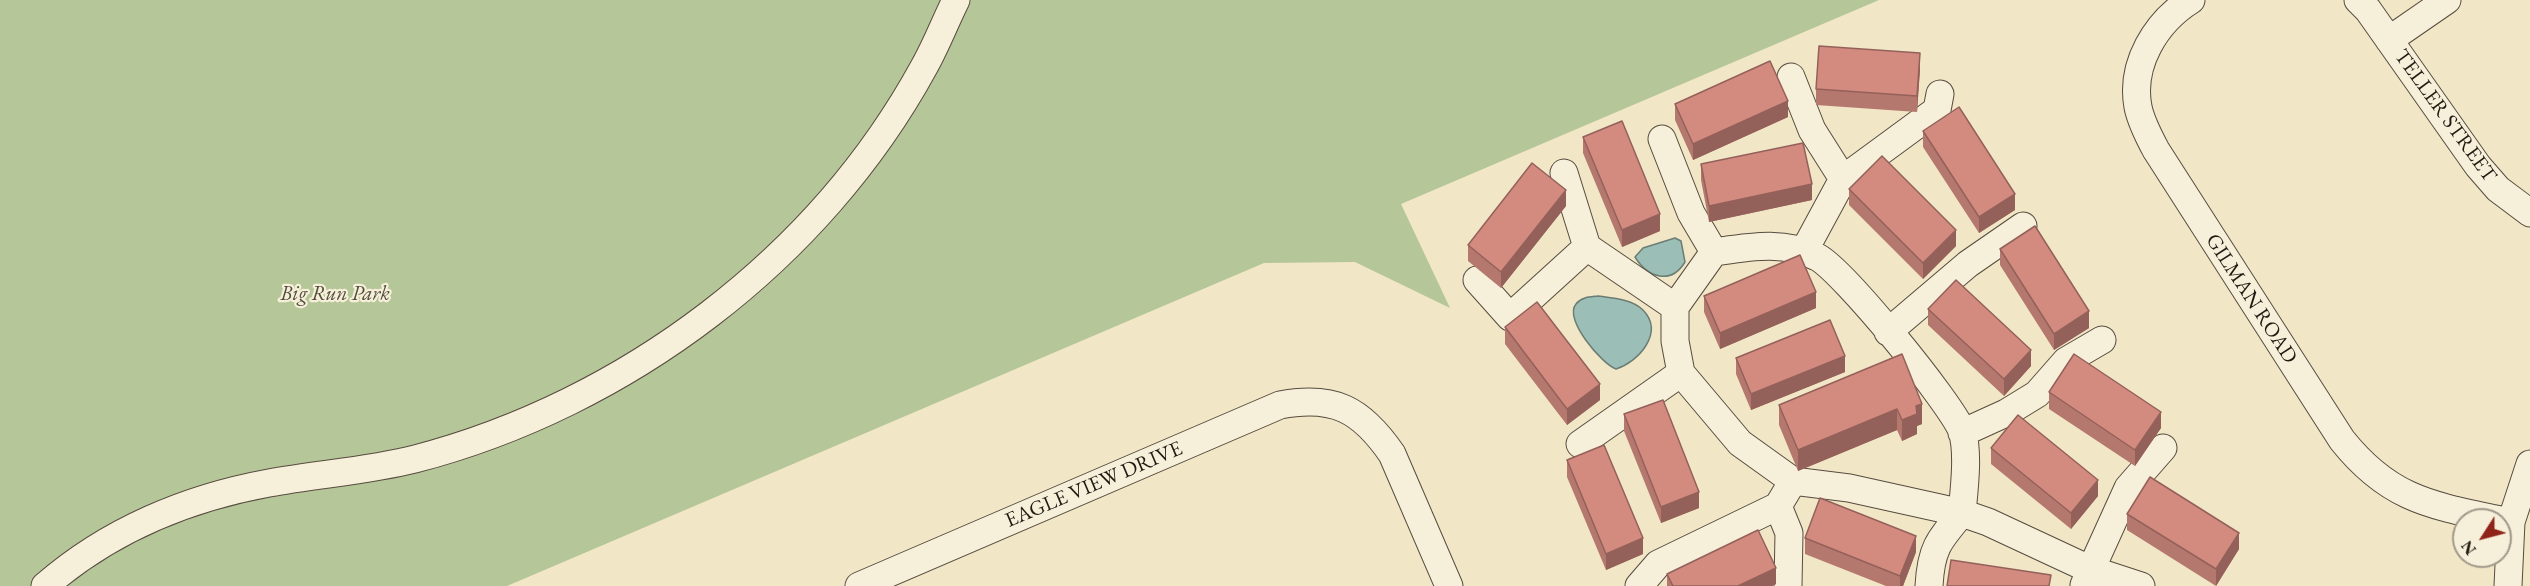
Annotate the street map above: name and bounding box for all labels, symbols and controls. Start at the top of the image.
street label: TELLER STREET [2388,45,2502,187]
street label: GILMAN ROAD [2200,229,2302,369]
park label: Big Run Park [280,281,390,307]
street label: EAGLE VIEW DRIVE [1002,436,1186,534]
north arrow [2452,508,2512,568]
text: N [2456,536,2481,559]

